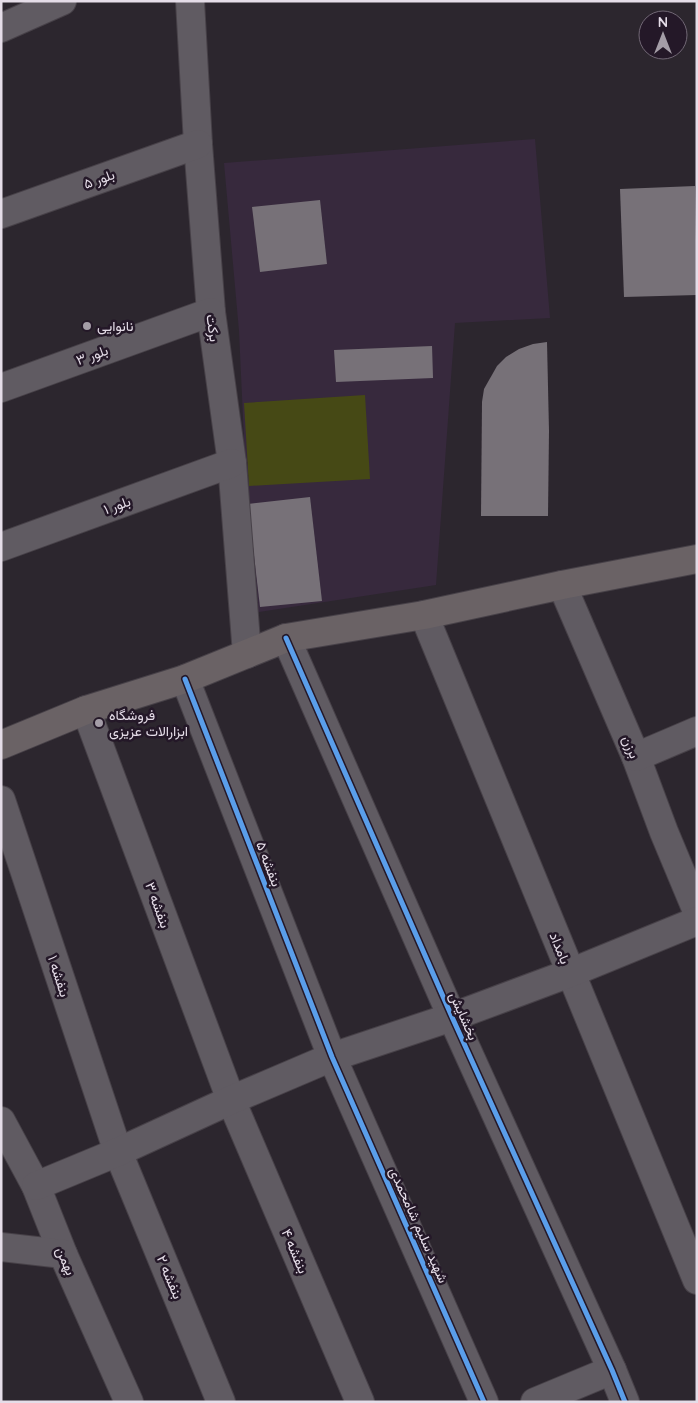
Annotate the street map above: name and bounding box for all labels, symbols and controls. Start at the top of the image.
north arrow [638,10,688,60]
text: N [658,13,668,31]
street label: بلور ۵ [81,165,117,193]
street label: برکت [202,313,224,343]
place label: نانوایی [97,317,133,335]
marker: نانوایی [81,320,93,332]
street label: بلور ۳ [74,341,110,369]
street label: بلور ۱ [101,492,133,518]
place label: فروشگاه ابزارالات عزیزی [109,706,188,740]
marker: فروشگاه ابزارالات عزیزی [93,717,105,729]
street label: برزن [618,733,644,761]
street label: بنفشه ۵ [252,839,286,889]
street label: بنفشه ۳ [141,879,175,931]
street label: بامداد [546,929,574,967]
street label: بنفشه ۱ [44,953,74,999]
street label: بخشایش [445,989,483,1043]
street label: شهید سلیم شامحمدی [385,1164,453,1286]
street label: بنفشه ۴ [278,1226,312,1276]
street label: بهمن [52,1244,80,1278]
street label: بنفشه ۲ [153,1252,187,1302]

